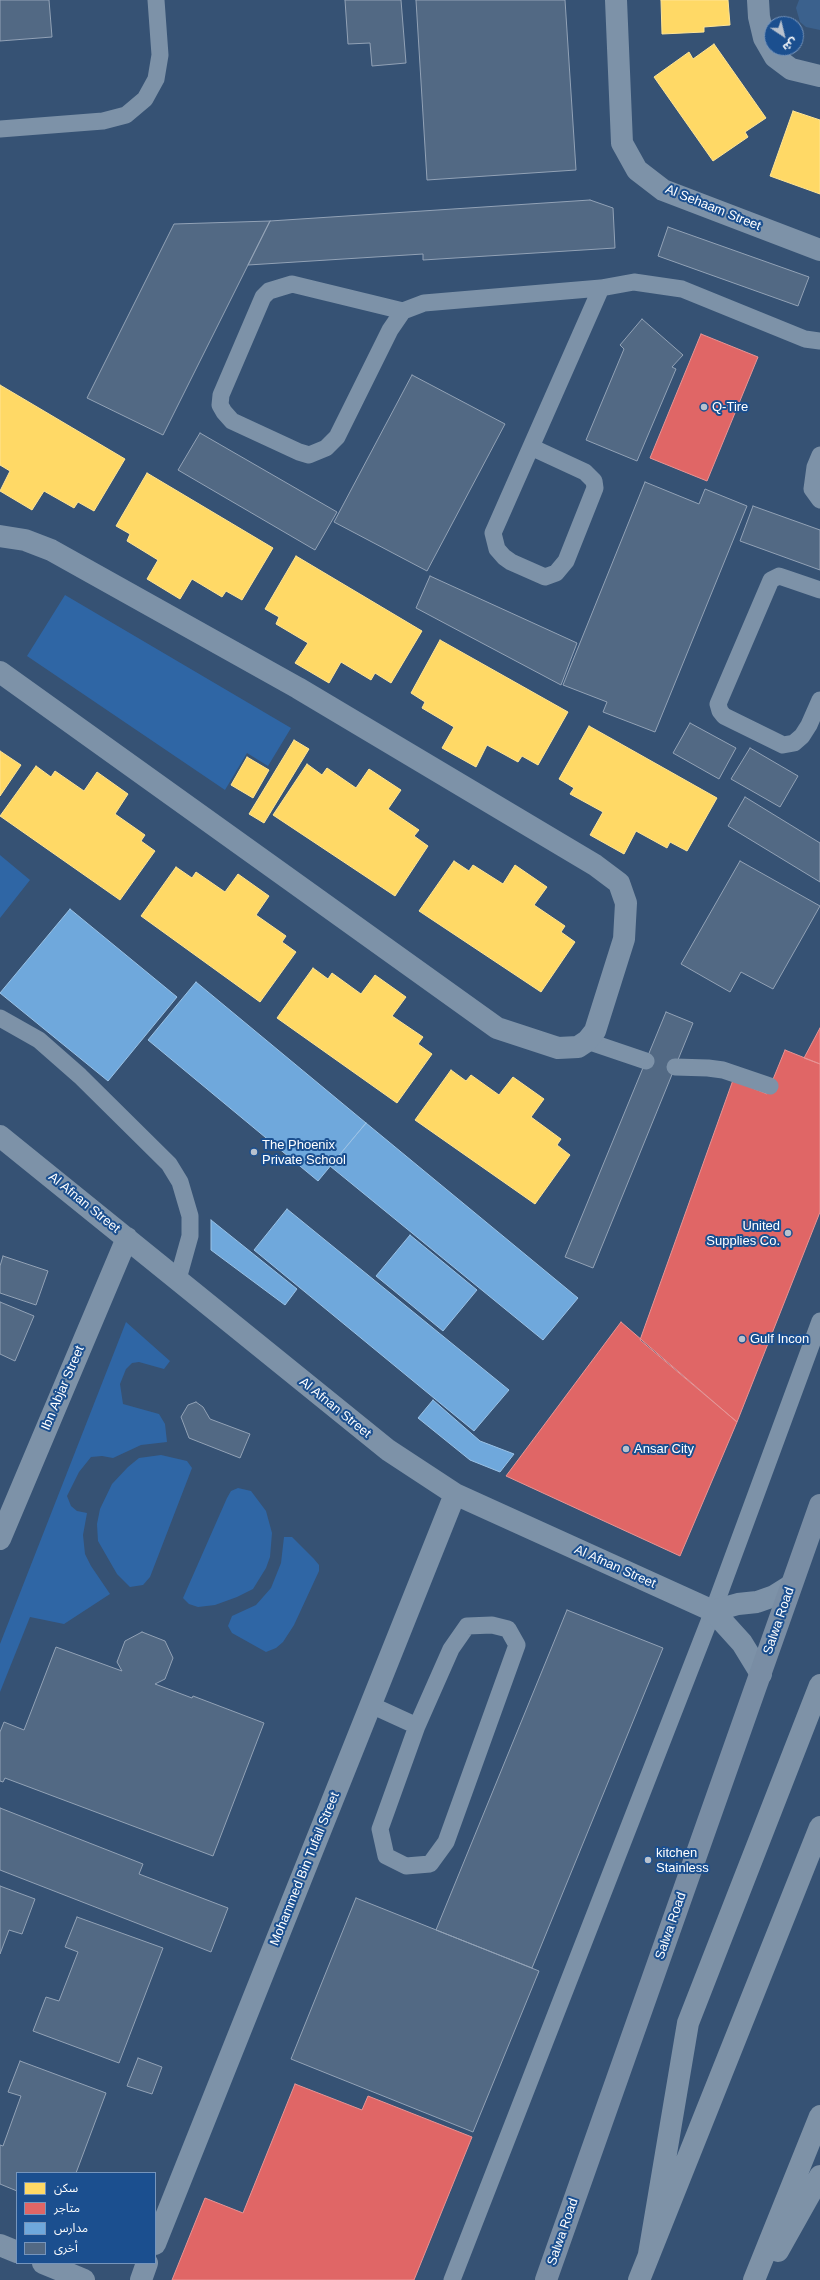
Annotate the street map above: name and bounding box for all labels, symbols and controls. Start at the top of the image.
north arrow [764,16,804,56]
text: ش [781,36,800,54]
street label: Al Sehaam Street [663,182,763,234]
place label: Q-Tire [712,399,748,415]
marker: Q-Tire [699,402,709,412]
place label: The Phoenix Private School [262,1137,346,1168]
marker: The Phoenix Private School [249,1147,259,1157]
street label: Al Afnan Street [45,1169,123,1237]
place label: United Supplies Co. [706,1218,780,1249]
marker: United Supplies Co. [783,1228,793,1238]
place label: Gulf Incon [750,1331,809,1347]
marker: Gulf Incon [737,1334,747,1344]
street label: Ibn Abjar Street [38,1343,88,1433]
street label: Al Afnan Street [296,1374,374,1442]
place label: Ansar City [634,1441,694,1457]
marker: Ansar City [621,1444,631,1454]
street label: Al Afnan Street [572,1542,658,1592]
street label: Salwa Road [760,1585,798,1657]
street label: Mohammed Bin Tufail Street [267,1790,343,1948]
place label: kitchen Stainless [656,1845,709,1876]
marker: kitchen Stainless [643,1855,653,1865]
street label: Salwa Road [652,1890,690,1962]
legend [16,2172,156,2264]
text: سكن [54,2181,78,2195]
street label: Salwa Road [544,2196,582,2268]
text: متاجر [54,2201,80,2215]
text: مدارس [54,2221,88,2235]
text: أخرى [54,2241,78,2255]

